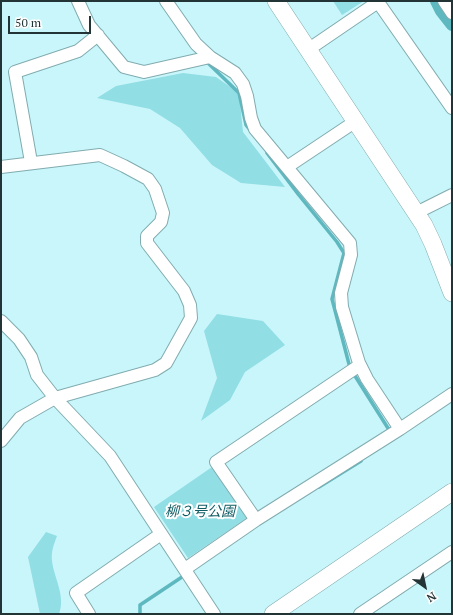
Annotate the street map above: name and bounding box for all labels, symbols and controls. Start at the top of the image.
scale bar [10,8,93,34]
text: 50 m [15,15,41,30]
park label: 柳３号公園 [165,504,235,520]
north arrow [405,567,445,607]
text: N [424,589,439,605]

